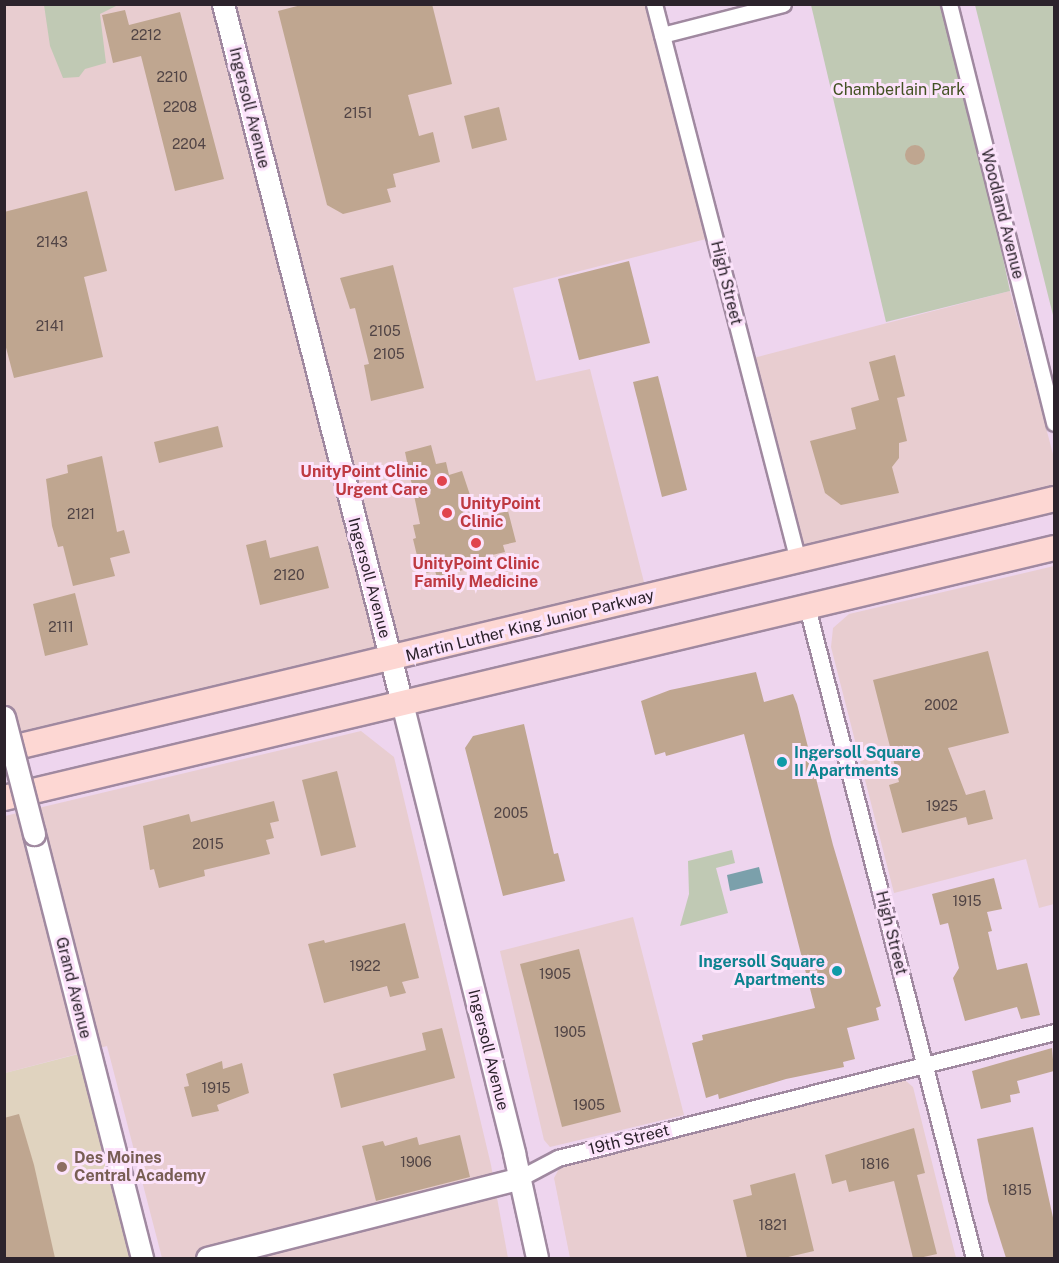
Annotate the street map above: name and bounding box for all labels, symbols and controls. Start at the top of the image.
house number: 2212 [131,27,161,43]
street label: Ingersoll Avenue [225,45,273,171]
house number: 2210 [157,69,187,85]
park label: Chamberlain Park [833,80,965,100]
house number: 2208 [163,99,197,115]
house number: 2151 [344,105,372,121]
house number: 2204 [172,136,206,152]
street label: Woodland Avenue [977,147,1027,281]
house number: 2143 [36,234,68,250]
street label: High Street [706,239,746,327]
house number: 2141 [36,318,64,334]
house number: 2105 [369,323,401,339]
house number: 2105 [373,346,405,362]
place label: UnityPoint Clinic Urgent Care [300,462,428,500]
marker: UnityPoint Clinic Urgent Care [433,472,451,490]
place label: UnityPoint Clinic [460,494,541,532]
marker: UnityPoint Clinic [438,504,456,522]
house number: 2121 [67,506,95,522]
street label: Ingersoll Avenue [344,516,394,640]
marker: UnityPoint Clinic Family Medicine [467,534,485,552]
place label: UnityPoint Clinic Family Medicine [412,554,540,592]
house number: 2120 [274,567,304,583]
street label: Martin Luther King Junior Parkway [404,586,656,666]
house number: 2111 [48,619,74,635]
house number: 2002 [924,697,958,713]
place label: Ingersoll Square II Apartments [794,743,921,781]
marker: Ingersoll Square II Apartments [775,755,789,769]
house number: 1925 [926,798,958,814]
house number: 2005 [494,805,528,821]
house number: 2015 [192,836,224,852]
street label: High Street [871,889,911,977]
house number: 1915 [952,893,982,909]
street label: Grand Avenue [51,935,95,1041]
place label: Ingersoll Square Apartments [698,952,825,990]
house number: 1922 [349,958,381,974]
marker: Ingersoll Square Apartments [830,964,844,978]
house number: 1905 [539,966,571,982]
street label: Ingersoll Avenue [464,987,512,1113]
house number: 1905 [554,1024,586,1040]
house number: 1915 [201,1080,231,1096]
house number: 1905 [573,1097,605,1113]
street label: 19th Street [587,1121,671,1159]
place label: Des Moines Central Academy [74,1148,206,1186]
house number: 1906 [400,1154,432,1170]
house number: 1816 [860,1156,890,1172]
marker: Des Moines Central Academy [55,1160,69,1174]
house number: 1815 [1002,1182,1032,1198]
house number: 1821 [759,1217,787,1233]

